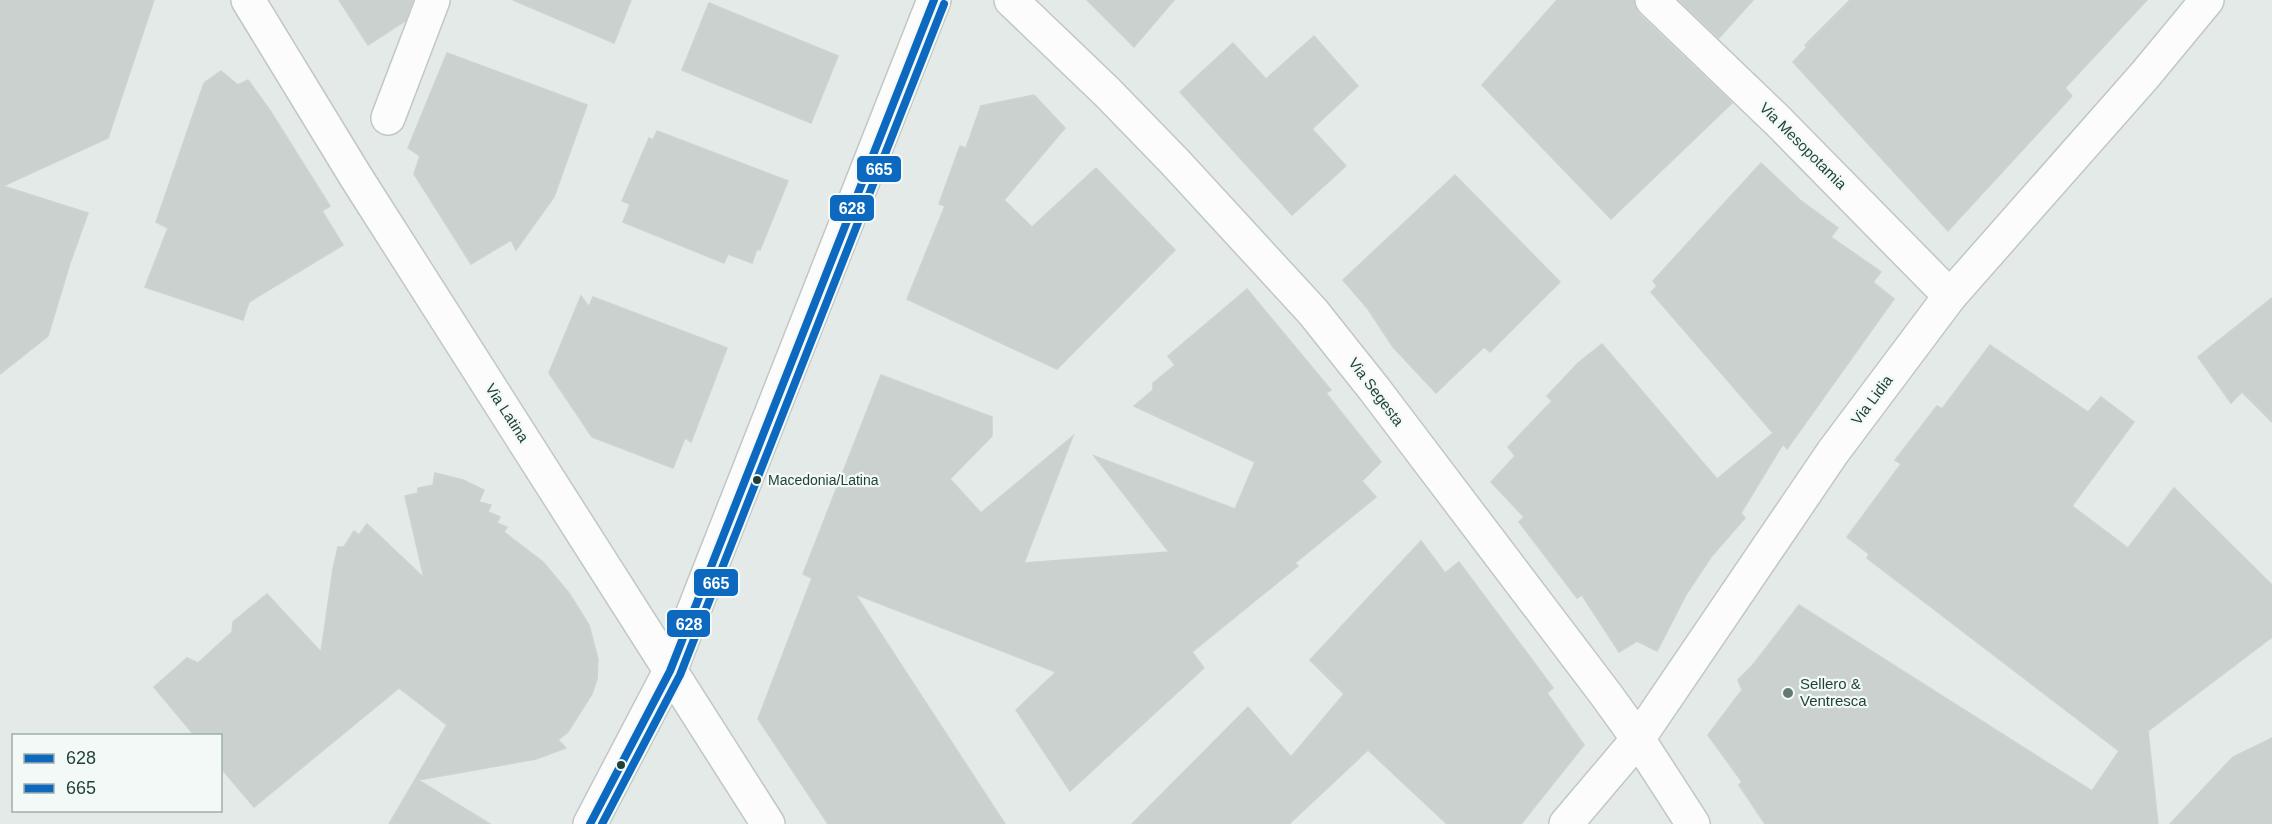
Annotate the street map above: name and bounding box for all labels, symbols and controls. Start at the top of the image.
street label: Via Mesopotamia [1756,99,1851,193]
line badge: 665 [856,155,902,183]
text: 665 [866,161,892,178]
line badge: 628 [829,194,875,222]
text: 628 [839,200,865,217]
street label: Via Segesta [1345,354,1408,430]
street label: Via Lidia [1848,371,1896,428]
street label: Via Latina [482,380,533,446]
place label: Macedonia/Latina [768,472,879,488]
marker: Macedonia/Latina [751,474,763,486]
line badge: 665 [693,568,739,597]
text: 665 [703,575,729,592]
line badge: 628 [666,609,711,638]
text: 628 [676,616,702,633]
place label: Sellero & Ventresca [1800,675,1867,709]
marker: Sellero & Ventresca [1781,686,1795,700]
legend [12,734,222,812]
text: 628 [66,748,96,768]
unlabelled marker [615,759,627,771]
text: 665 [66,778,96,798]

